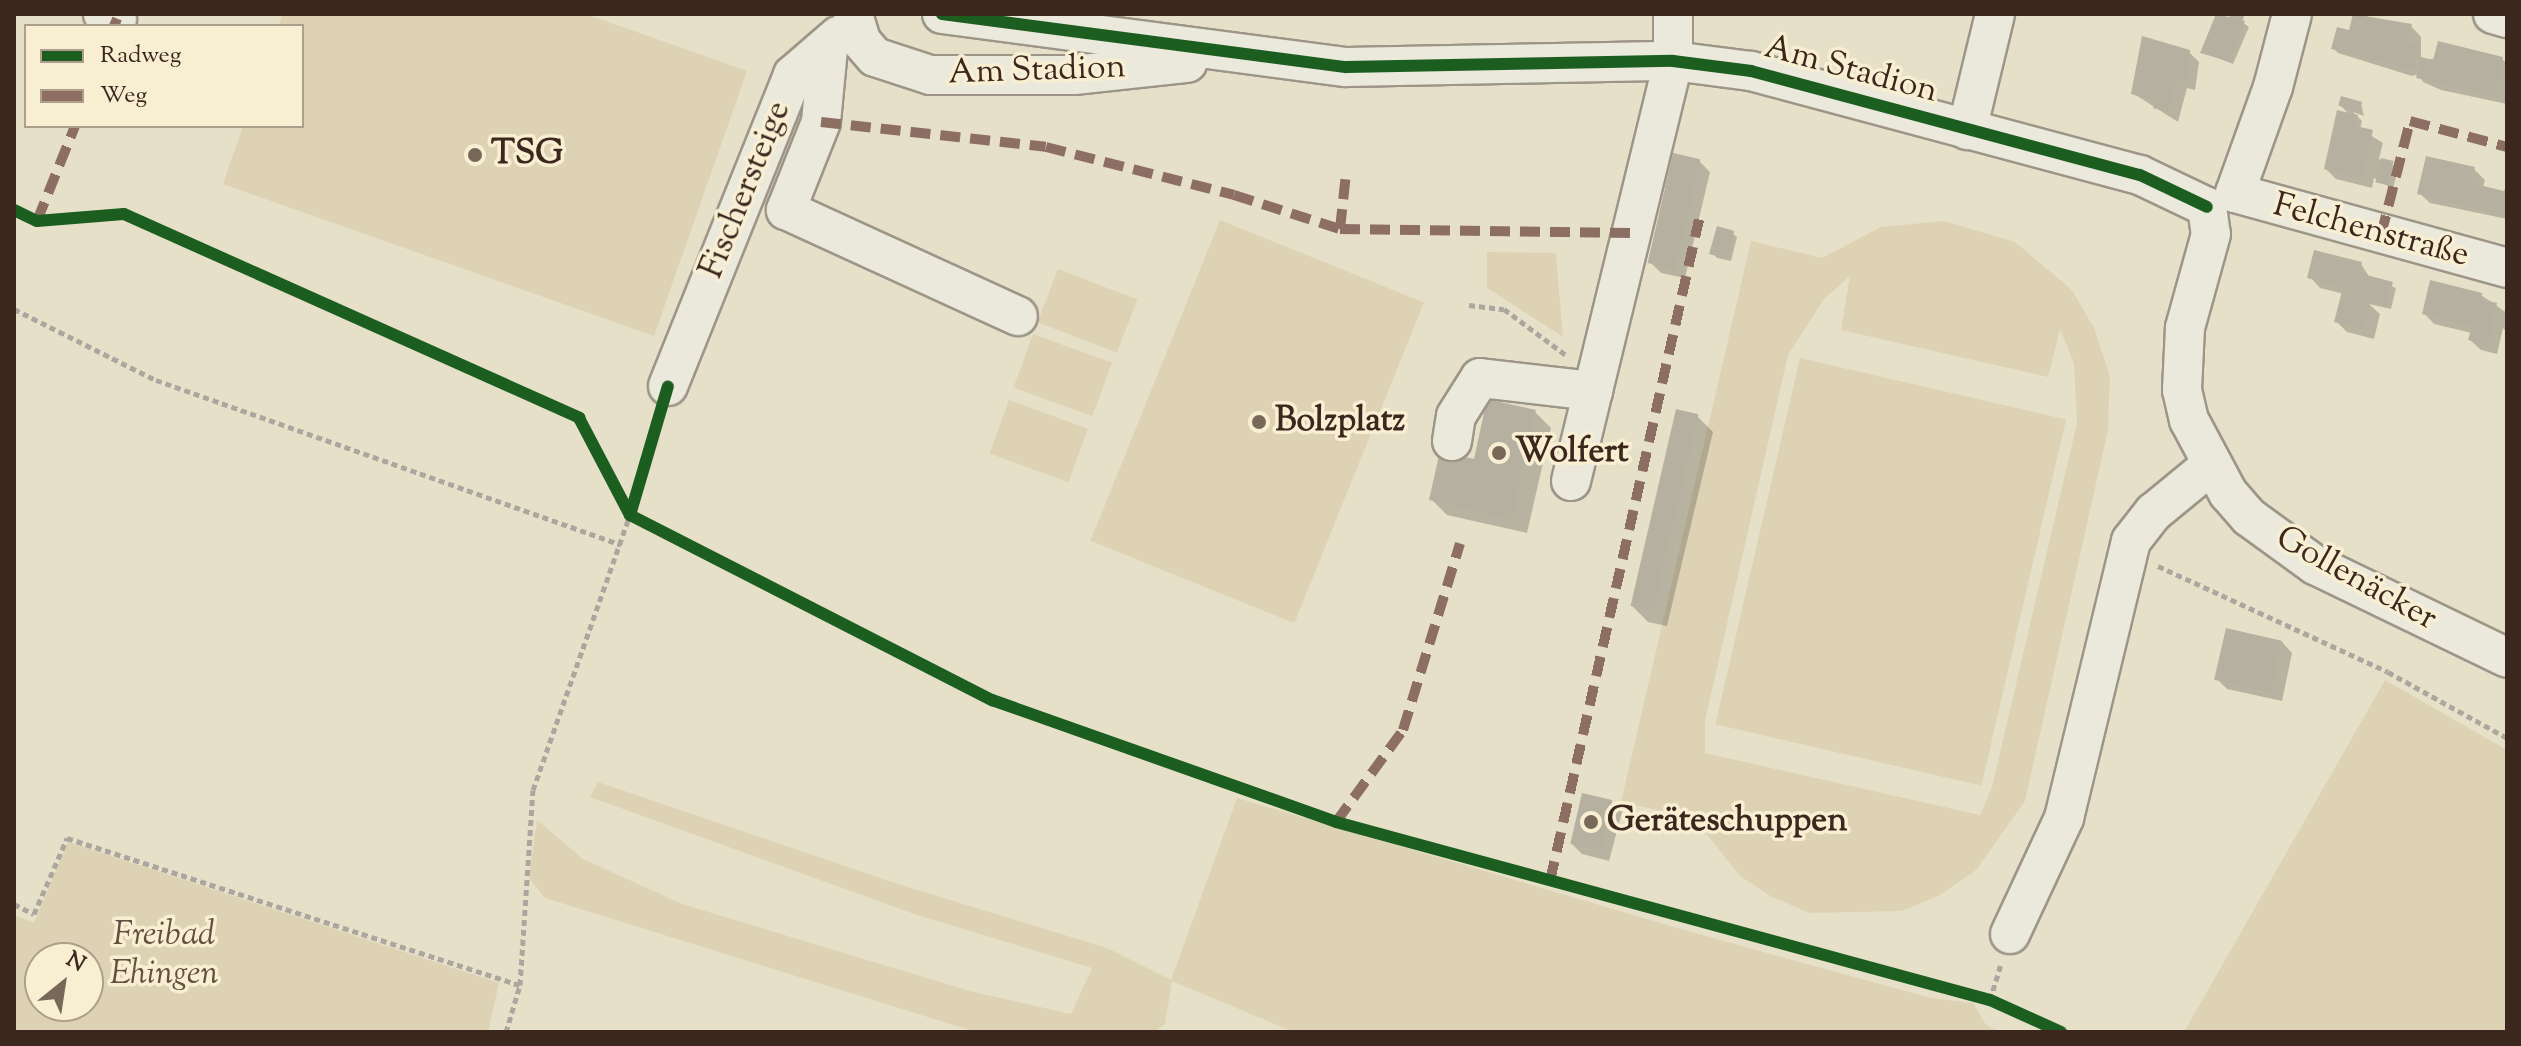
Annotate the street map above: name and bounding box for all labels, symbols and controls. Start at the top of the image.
legend [24,24,304,128]
street label: Am Stadion [1760,27,1942,113]
text: Radweg [100,39,181,73]
street label: Am Stadion [948,48,1126,94]
text: Weg [100,79,147,113]
street label: Fischersteige [692,96,800,284]
place label: TSG [491,135,563,175]
marker: TSG [466,146,484,164]
street label: Felchenstraße [2269,185,2473,277]
place label: Bolzplatz [1275,402,1405,442]
marker: Bolzplatz [1250,413,1268,431]
place label: Wolfert [1515,433,1629,473]
marker: Wolfert [1490,444,1508,462]
street label: Gollenäcker [2268,518,2444,640]
place label: Geräteschuppen [1607,802,1847,842]
marker: Geräteschuppen [1582,813,1600,831]
park label: Freibad Ehingen [110,915,218,994]
north arrow [24,942,104,1022]
text: N [59,945,91,981]

